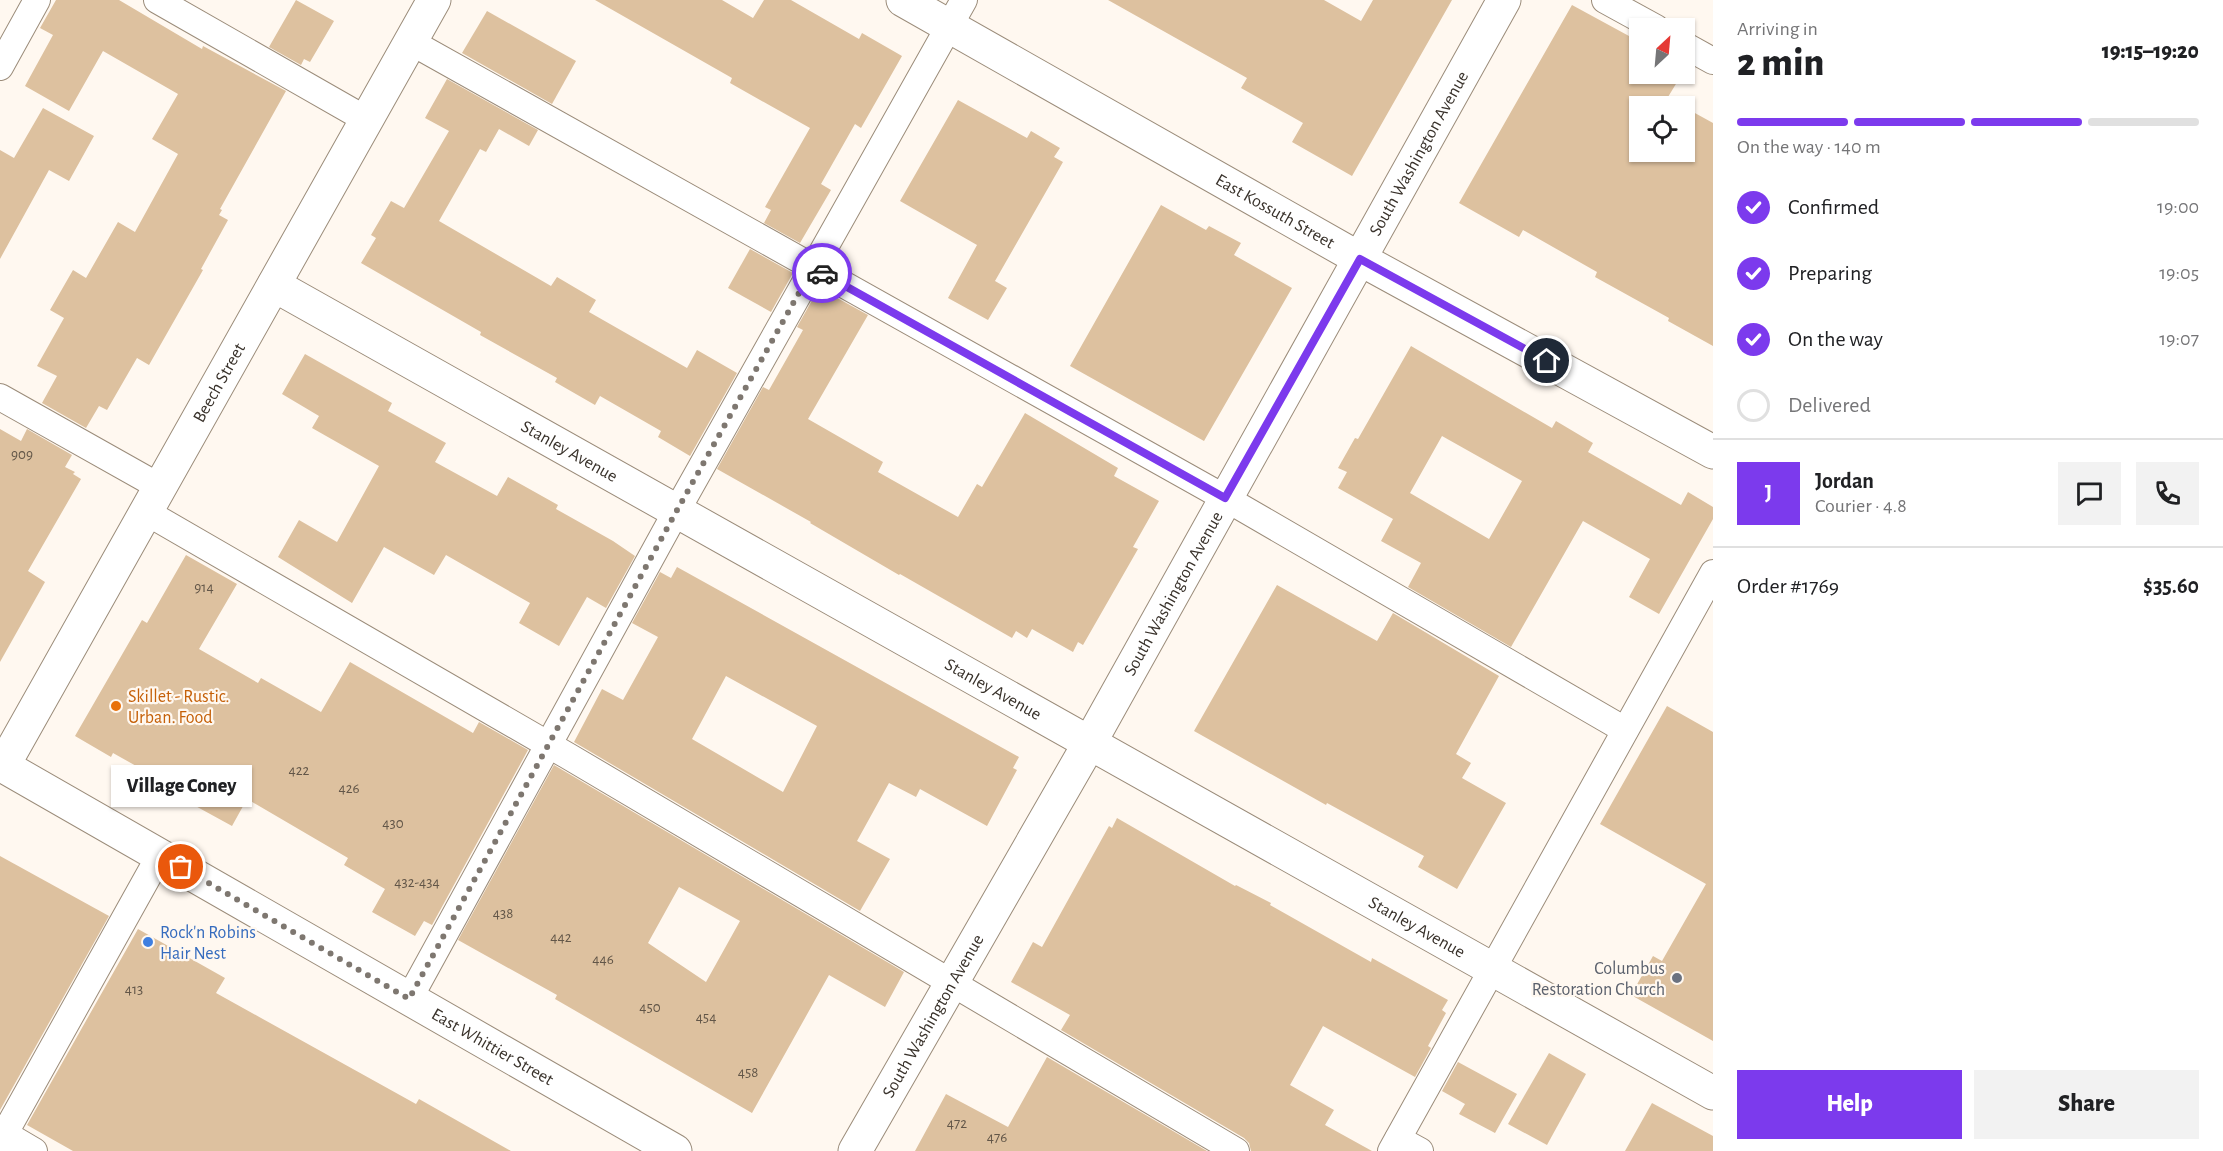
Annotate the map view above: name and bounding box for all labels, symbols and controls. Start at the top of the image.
north arrow [1629,18,1695,84]
map controls [1629,18,1695,162]
text: Arriving in [1737,19,1818,39]
text: 19:15–19:20 [2102,40,2199,62]
text: 2 min [1737,44,1824,83]
street label: South Washington Avenue [1366,68,1472,239]
button: locate [1629,96,1695,162]
text: On the way · 140 m [1737,137,1881,157]
street label: East Kossuth Street [1212,171,1338,253]
icon: check [1737,191,1770,224]
text: Confirmed [1788,196,1879,218]
text: 19:00 [2157,197,2199,217]
courier [792,243,852,303]
icon: car [806,257,839,290]
icon: check [1737,257,1770,290]
text: Preparing [1788,262,1872,284]
text: 19:05 [2159,263,2199,283]
icon: check [1737,323,1770,356]
text: On the way [1788,328,1883,350]
text: 19:07 [2159,329,2199,349]
pin [1521,335,1572,386]
street label: Beech Street [190,340,249,426]
icon: home [1530,344,1563,377]
text: Delivered [1788,394,1871,416]
street label: Stanley Avenue [518,418,620,486]
house number: 909 [11,447,33,462]
button: chat [2058,462,2121,525]
button: phone [2136,462,2199,525]
text: Jordan [1815,470,1874,492]
text: J [1765,482,1772,504]
text: Courier · 4.8 [1815,496,1907,516]
street label: South Washington Avenue [1121,509,1227,679]
text: Order #1769 [1737,575,1839,597]
text: $35.60 [2143,575,2199,597]
house number: 914 [194,580,214,595]
street label: Stanley Avenue [942,656,1044,724]
place label: Skillet - Rustic. Urban. Food [128,688,229,727]
marker: Skillet - Rustic. Urban. Food [109,699,123,713]
house number: 422 [289,763,310,778]
callout: Village Coney [110,765,252,807]
text: Village Coney [127,776,236,796]
house number: 426 [338,781,360,796]
house number: 430 [382,816,404,831]
pin [155,841,206,892]
icon: bag [164,850,197,883]
house number: 432-434 [394,875,440,890]
street label: Stanley Avenue [1365,894,1468,962]
house number: 438 [493,906,513,921]
place label: Rock'n Robins Hair Nest [160,924,256,963]
house number: 442 [550,930,572,945]
street label: South Washington Avenue [880,931,988,1101]
marker: Rock'n Robins Hair Nest [141,935,155,949]
house number: 446 [592,952,614,967]
place label: Columbus Restoration Church [1532,960,1665,999]
marker: Columbus Restoration Church [1670,971,1684,985]
house number: 413 [125,982,143,997]
house number: 450 [639,1000,661,1015]
street label: East Whittier Street [428,1005,556,1089]
house number: 454 [696,1010,716,1025]
house number: 458 [738,1065,758,1080]
button: Help [1737,1070,1962,1139]
button: Share [1974,1070,2199,1139]
house number: 472 [947,1116,967,1131]
house number: 476 [987,1130,1007,1145]

